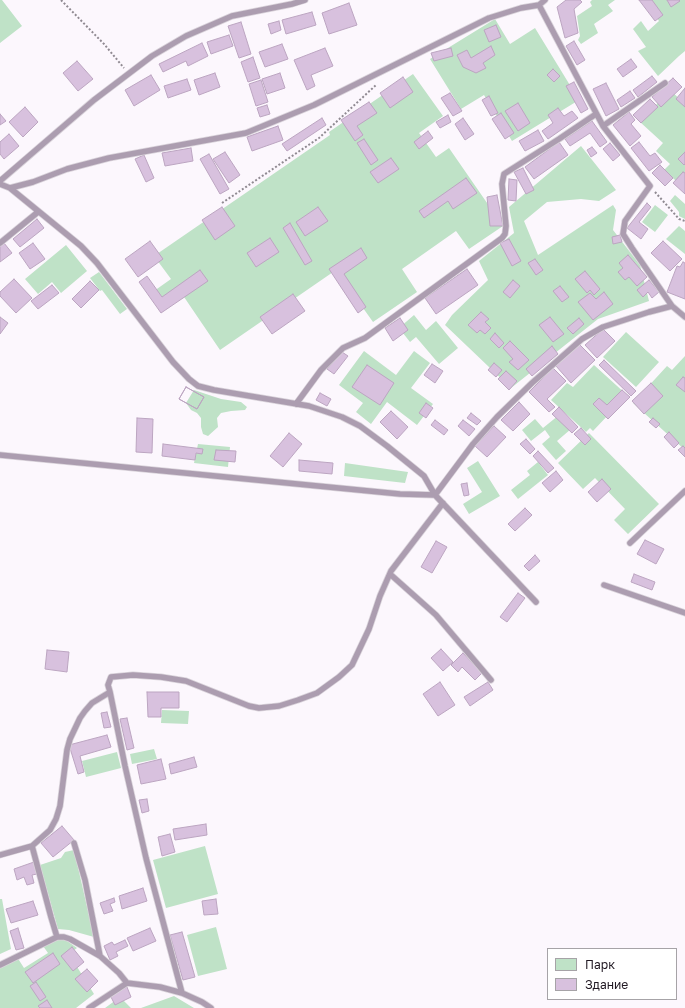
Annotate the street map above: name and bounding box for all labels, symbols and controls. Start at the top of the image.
legend [547,948,677,1000]
text: Парк [585,957,615,972]
text: Здание [585,977,628,992]

